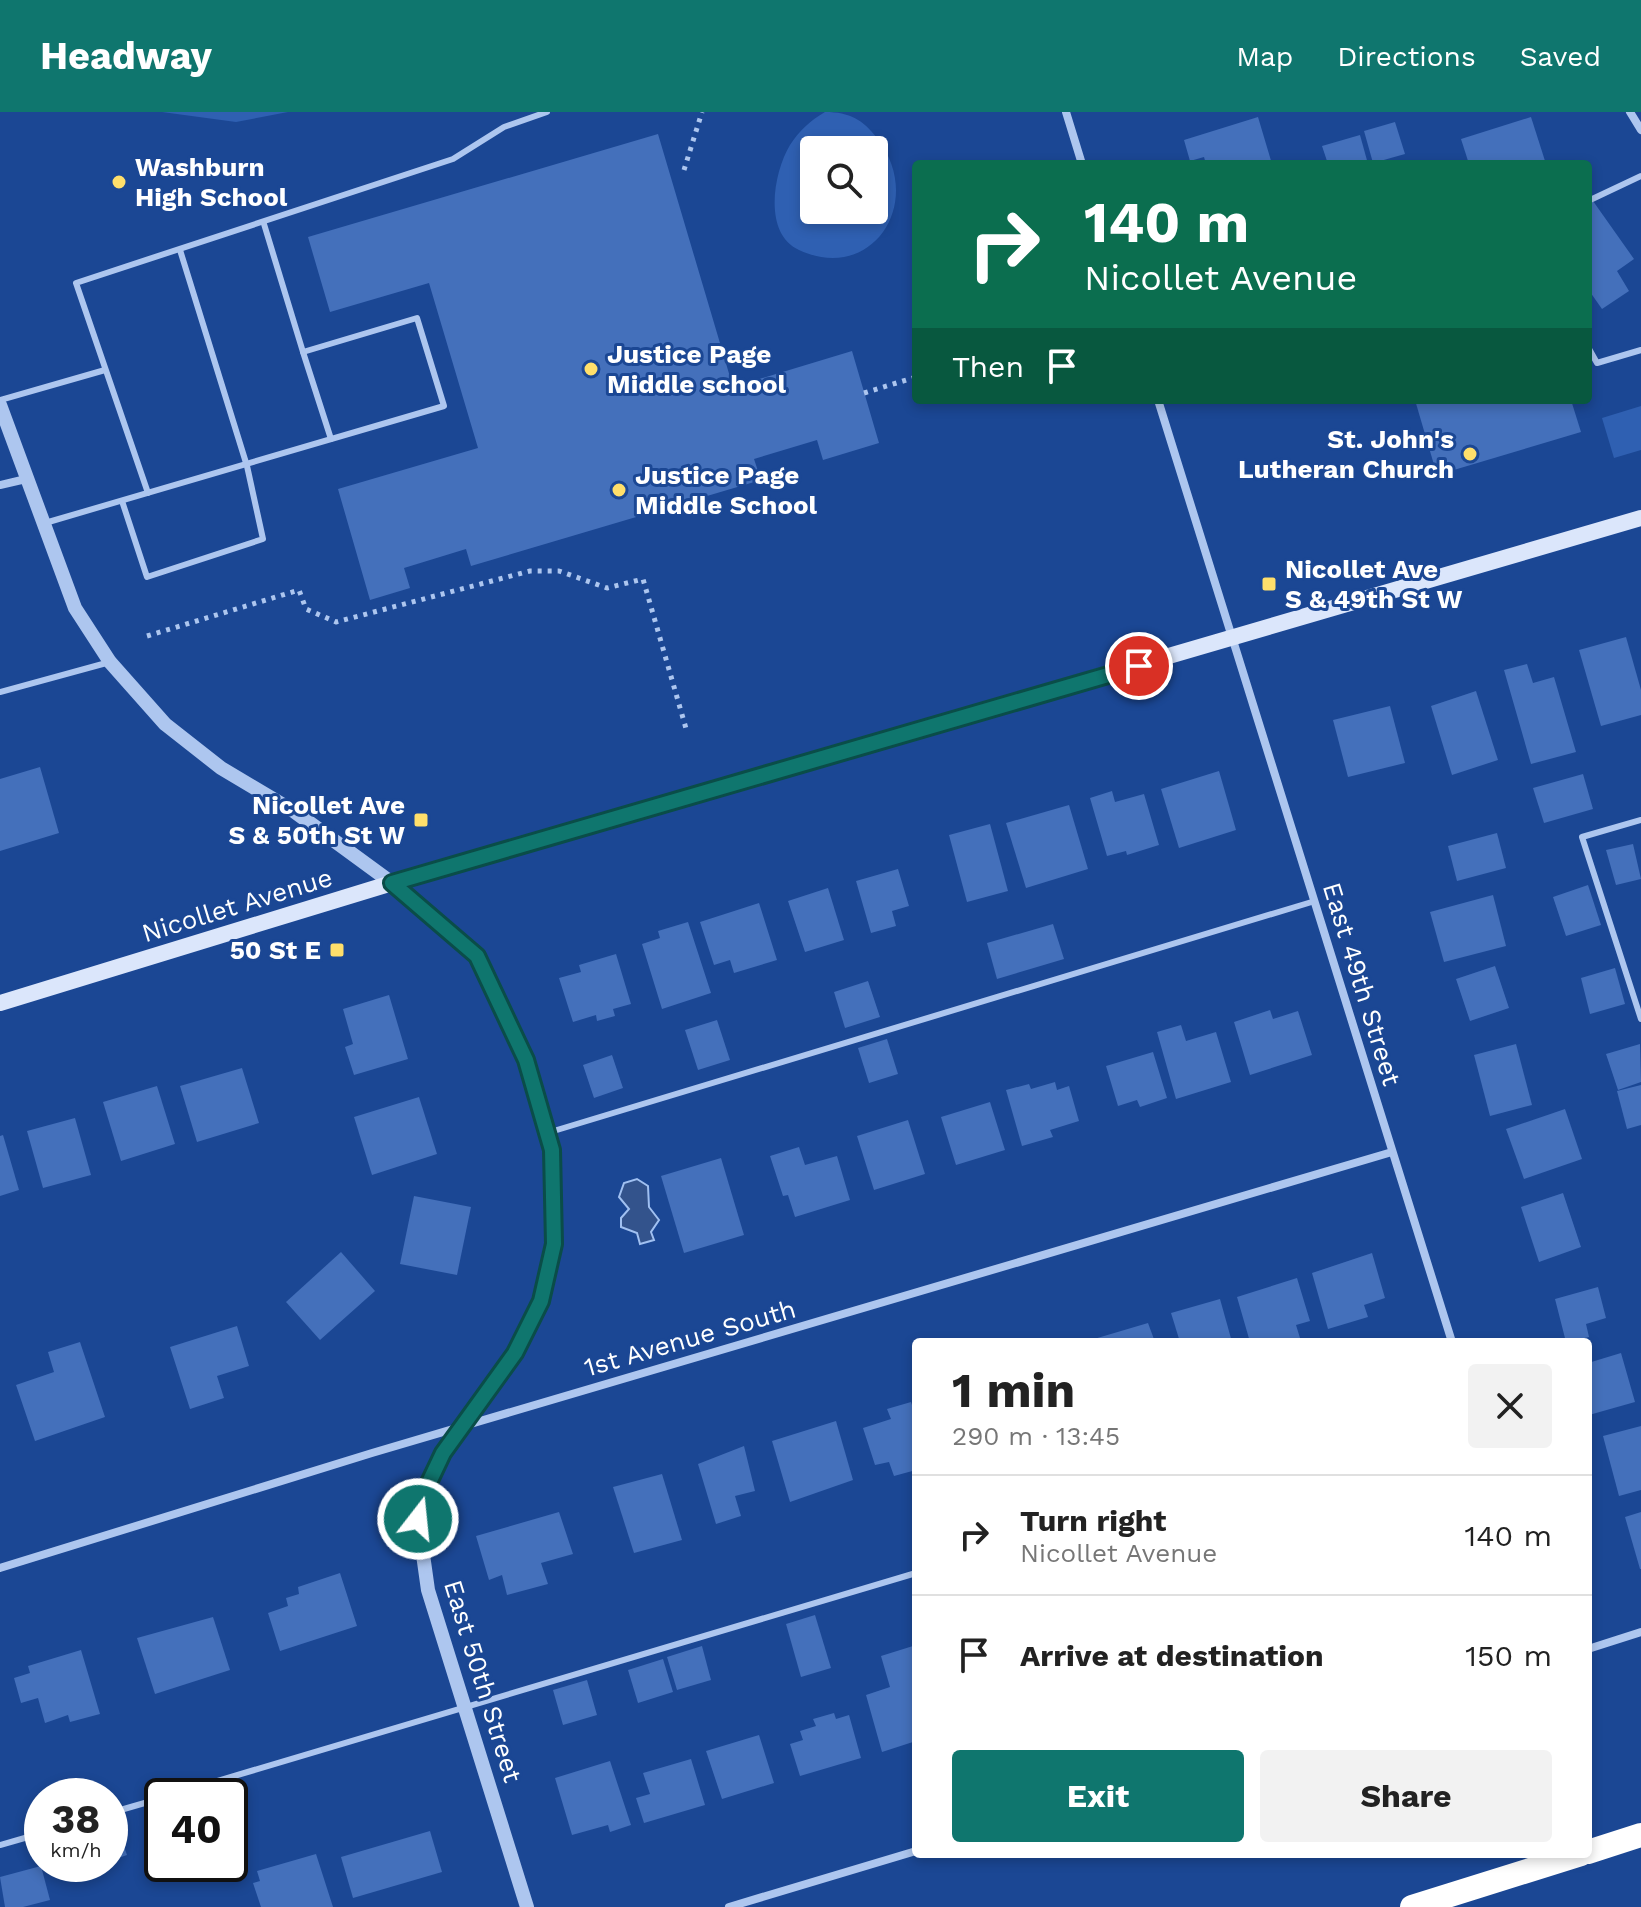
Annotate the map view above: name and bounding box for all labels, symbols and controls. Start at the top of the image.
text: Headway [40,34,212,78]
text: Map [1236,40,1293,73]
text: Directions [1337,40,1476,73]
text: Saved [1520,40,1601,73]
map controls [800,136,888,224]
button: search [800,136,888,224]
place label: Washburn High School [135,152,288,212]
marker: Washburn High School [110,173,128,191]
text: 140 m [1084,190,1249,256]
icon: right [952,192,1056,296]
text: Nicollet Avenue [1084,257,1357,299]
place label: Justice Page Middle school [607,339,787,399]
icon: arrive [1040,344,1084,388]
text: Then [952,349,1024,384]
marker: Justice Page Middle school [582,360,600,378]
place label: St. John's Lutheran Church [1238,424,1454,484]
marker: St. John's Lutheran Church [1461,445,1479,463]
place label: Justice Page Middle School [635,460,818,520]
marker: Justice Page Middle School [610,481,628,499]
place label: Nicollet Ave S & 49th St W [1285,554,1463,614]
marker: Nicollet Ave S & 49th St W [1260,575,1278,593]
pin [1105,632,1173,700]
icon: arrive [1117,644,1161,688]
place label: Nicollet Ave S & 50th St W [228,790,405,850]
marker: Nicollet Ave S & 50th St W [412,811,430,829]
street label: Nicollet Avenue [138,862,336,948]
street label: East 49th Street [1317,879,1407,1089]
place label: 50 St E [230,935,321,965]
marker: 50 St E [328,941,346,959]
street label: 1st Avenue South [581,1293,799,1383]
text: 1 min [952,1362,1075,1419]
button: close [1468,1364,1552,1448]
text: 290 m · 13:45 [952,1421,1120,1451]
position arrow [376,1477,460,1561]
text: Turn right [1020,1503,1166,1538]
icon: right [952,1513,996,1557]
text: 140 m [1464,1518,1552,1553]
text: Nicollet Avenue [1020,1538,1217,1568]
street label: East 50th Street [438,1576,528,1786]
icon: arrive [952,1633,996,1677]
text: Arrive at destination [1020,1638,1324,1673]
text: 150 m [1465,1638,1552,1673]
button: Exit [952,1750,1244,1842]
button: Share [1260,1750,1552,1842]
speed limit sign: 40 [144,1778,248,1882]
text: 38 [52,1796,100,1843]
text: km/h [50,1838,102,1862]

